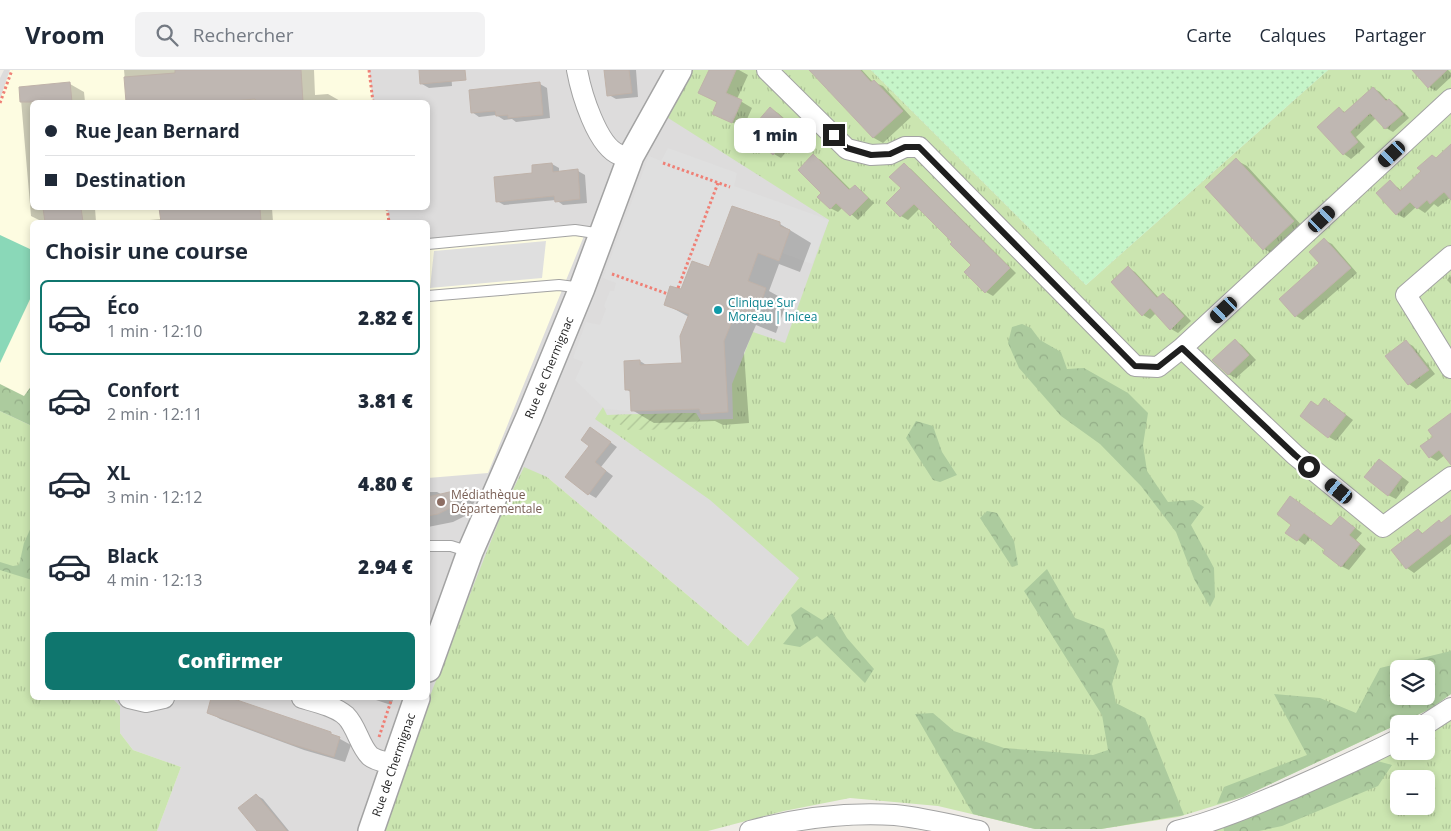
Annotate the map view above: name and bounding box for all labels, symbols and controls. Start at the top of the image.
search box [135,12,485,57]
text: Vroom [25,18,105,51]
icon: search [153,21,181,49]
text: Rechercher [193,22,294,48]
text: Carte [1186,23,1232,47]
text: Calques [1260,23,1326,47]
text: Partager [1354,23,1426,47]
text: Rue Jean Bernard [75,118,240,144]
callout: 1 min [734,118,816,152]
text: 1 min [752,124,798,146]
route end [823,124,845,146]
car [1375,138,1408,170]
text: Destination [75,167,186,193]
car [1305,203,1338,235]
text: Choisir une course [45,235,248,265]
text: Éco [107,294,139,320]
place label: Clinique Sur Moreau | Inicea [728,294,817,325]
car [1207,294,1240,326]
icon: car [47,295,92,340]
marker: Clinique Sur Moreau | Inicea [712,304,724,316]
text: 2.82 € [358,305,413,331]
street label: Rue de Chermignac [520,314,577,421]
text: 1 min · 12:10 [107,320,202,342]
text: Confort [107,377,179,403]
icon: car [47,378,92,423]
text: 3.81 € [358,388,413,414]
text: 2 min · 12:11 [107,403,202,425]
route start [1298,456,1320,478]
text: XL [107,460,130,486]
icon: car [47,461,92,506]
text: 4.80 € [358,471,413,497]
car [1322,476,1355,506]
text: 3 min · 12:12 [107,486,202,508]
place label: Médiathèque Départementale [451,486,543,517]
marker: Médiathèque Départementale [435,496,447,508]
text: Black [107,543,159,569]
icon: car [47,544,92,589]
text: 2.94 € [358,554,413,580]
text: 4 min · 12:13 [107,569,202,591]
button: Confirmer [45,632,415,690]
map controls [1390,660,1435,815]
button: layers [1390,660,1435,705]
street label: Rue de Chermignac [368,710,419,819]
button: + [1390,715,1435,760]
button: − [1390,770,1435,815]

